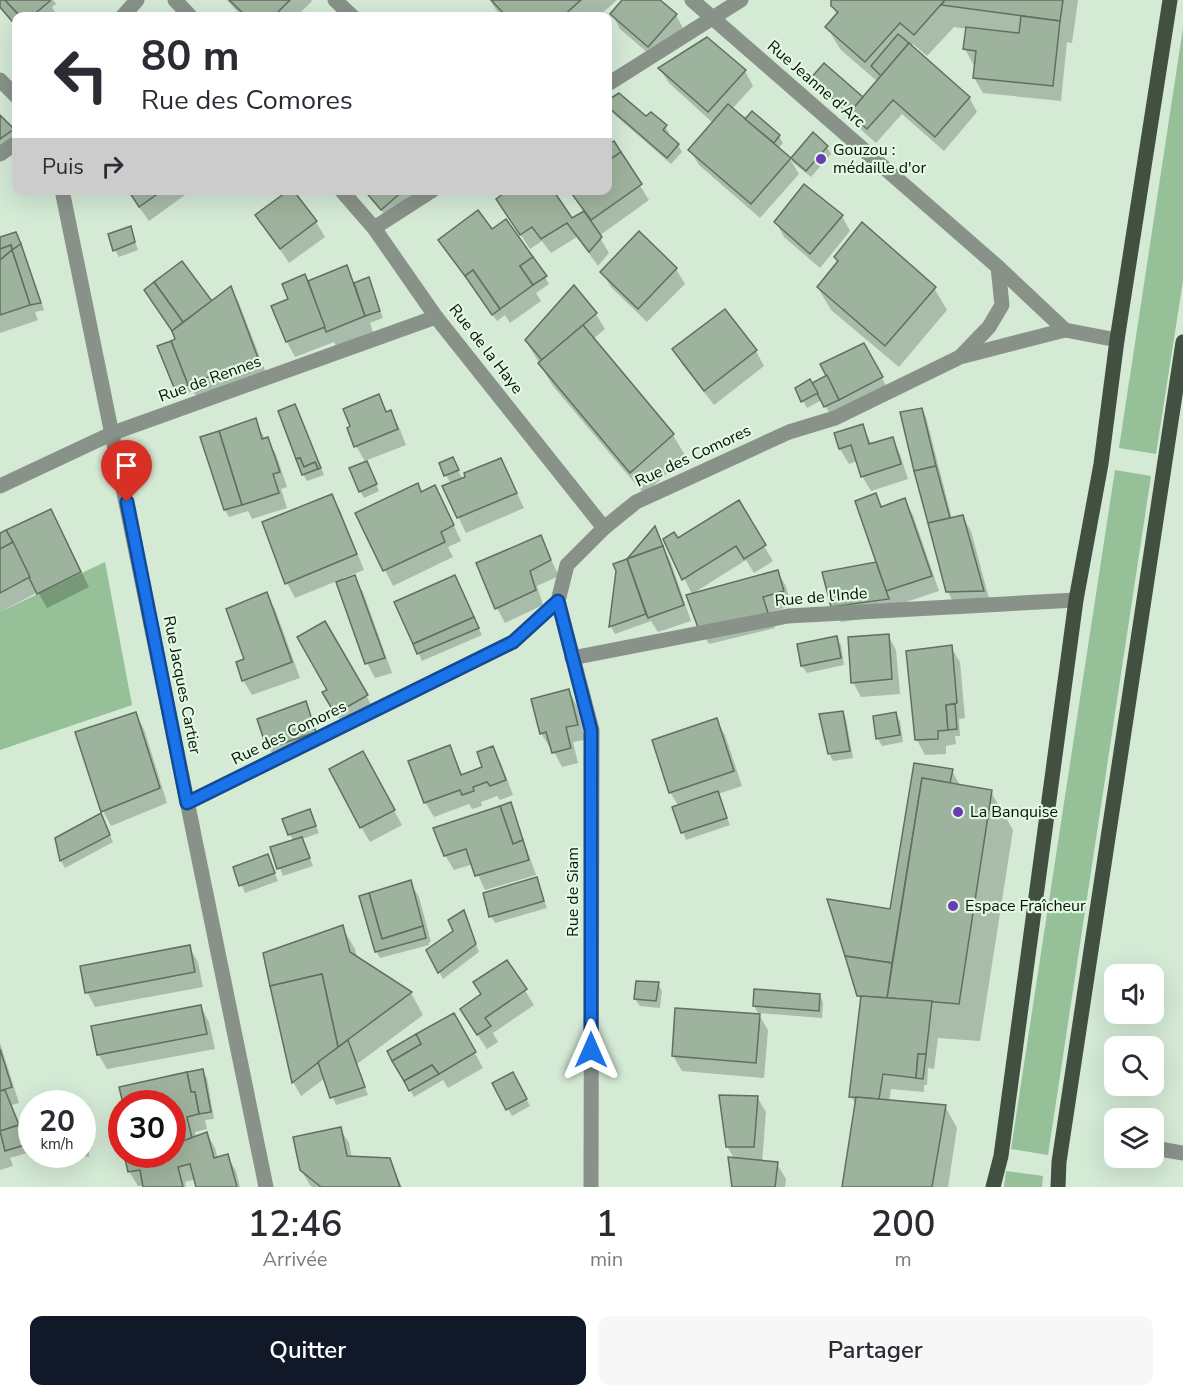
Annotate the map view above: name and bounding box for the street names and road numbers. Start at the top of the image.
street label: Rue Jeanne d'Arc [762,35,870,133]
street label: Rue de la Haye [444,299,528,399]
street label: Rue de Rennes [156,350,264,408]
street label: Rue des Comores [631,420,755,492]
street label: Rue de l'Inde [774,582,868,612]
street label: Rue Jacques Cartier [158,614,206,756]
street label: Rue des Comores [228,696,350,770]
street label: Rue de Siam [562,847,584,937]

